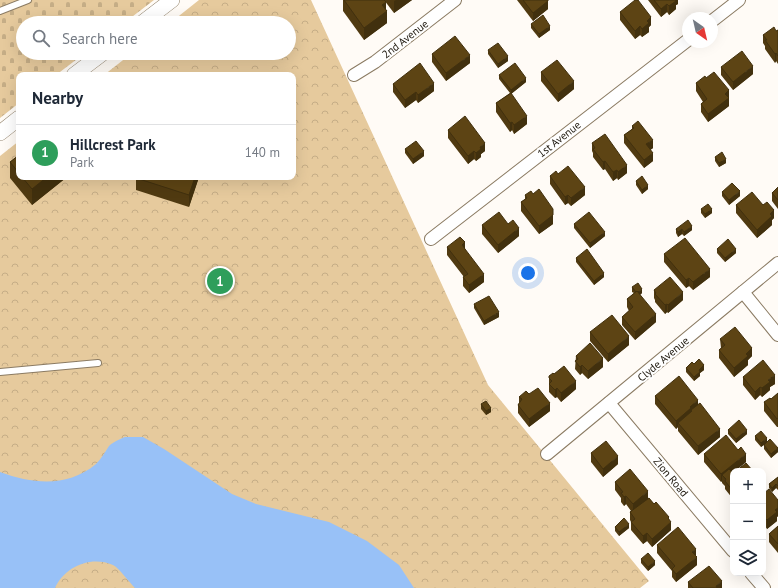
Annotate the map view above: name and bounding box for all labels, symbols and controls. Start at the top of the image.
north arrow [682,12,718,48]
search box [16,16,296,60]
street label: 2nd Avenue [379,16,431,61]
icon: search [30,27,52,49]
text: Search here [62,29,138,48]
text: Nearby [32,87,83,109]
street label: 1st Avenue [534,117,584,160]
text: Hillcrest Park [70,135,156,154]
text: 1 [41,144,49,161]
text: 140 m [245,144,280,161]
text: Park [70,154,94,171]
your location [518,263,538,283]
pin: 1 [207,266,233,296]
street label: Clyde Avenue [634,333,692,385]
street label: Zion Road [651,454,692,500]
map controls [730,468,766,576]
button: + [730,468,766,504]
button: − [730,504,766,540]
button: layers [730,540,766,576]

